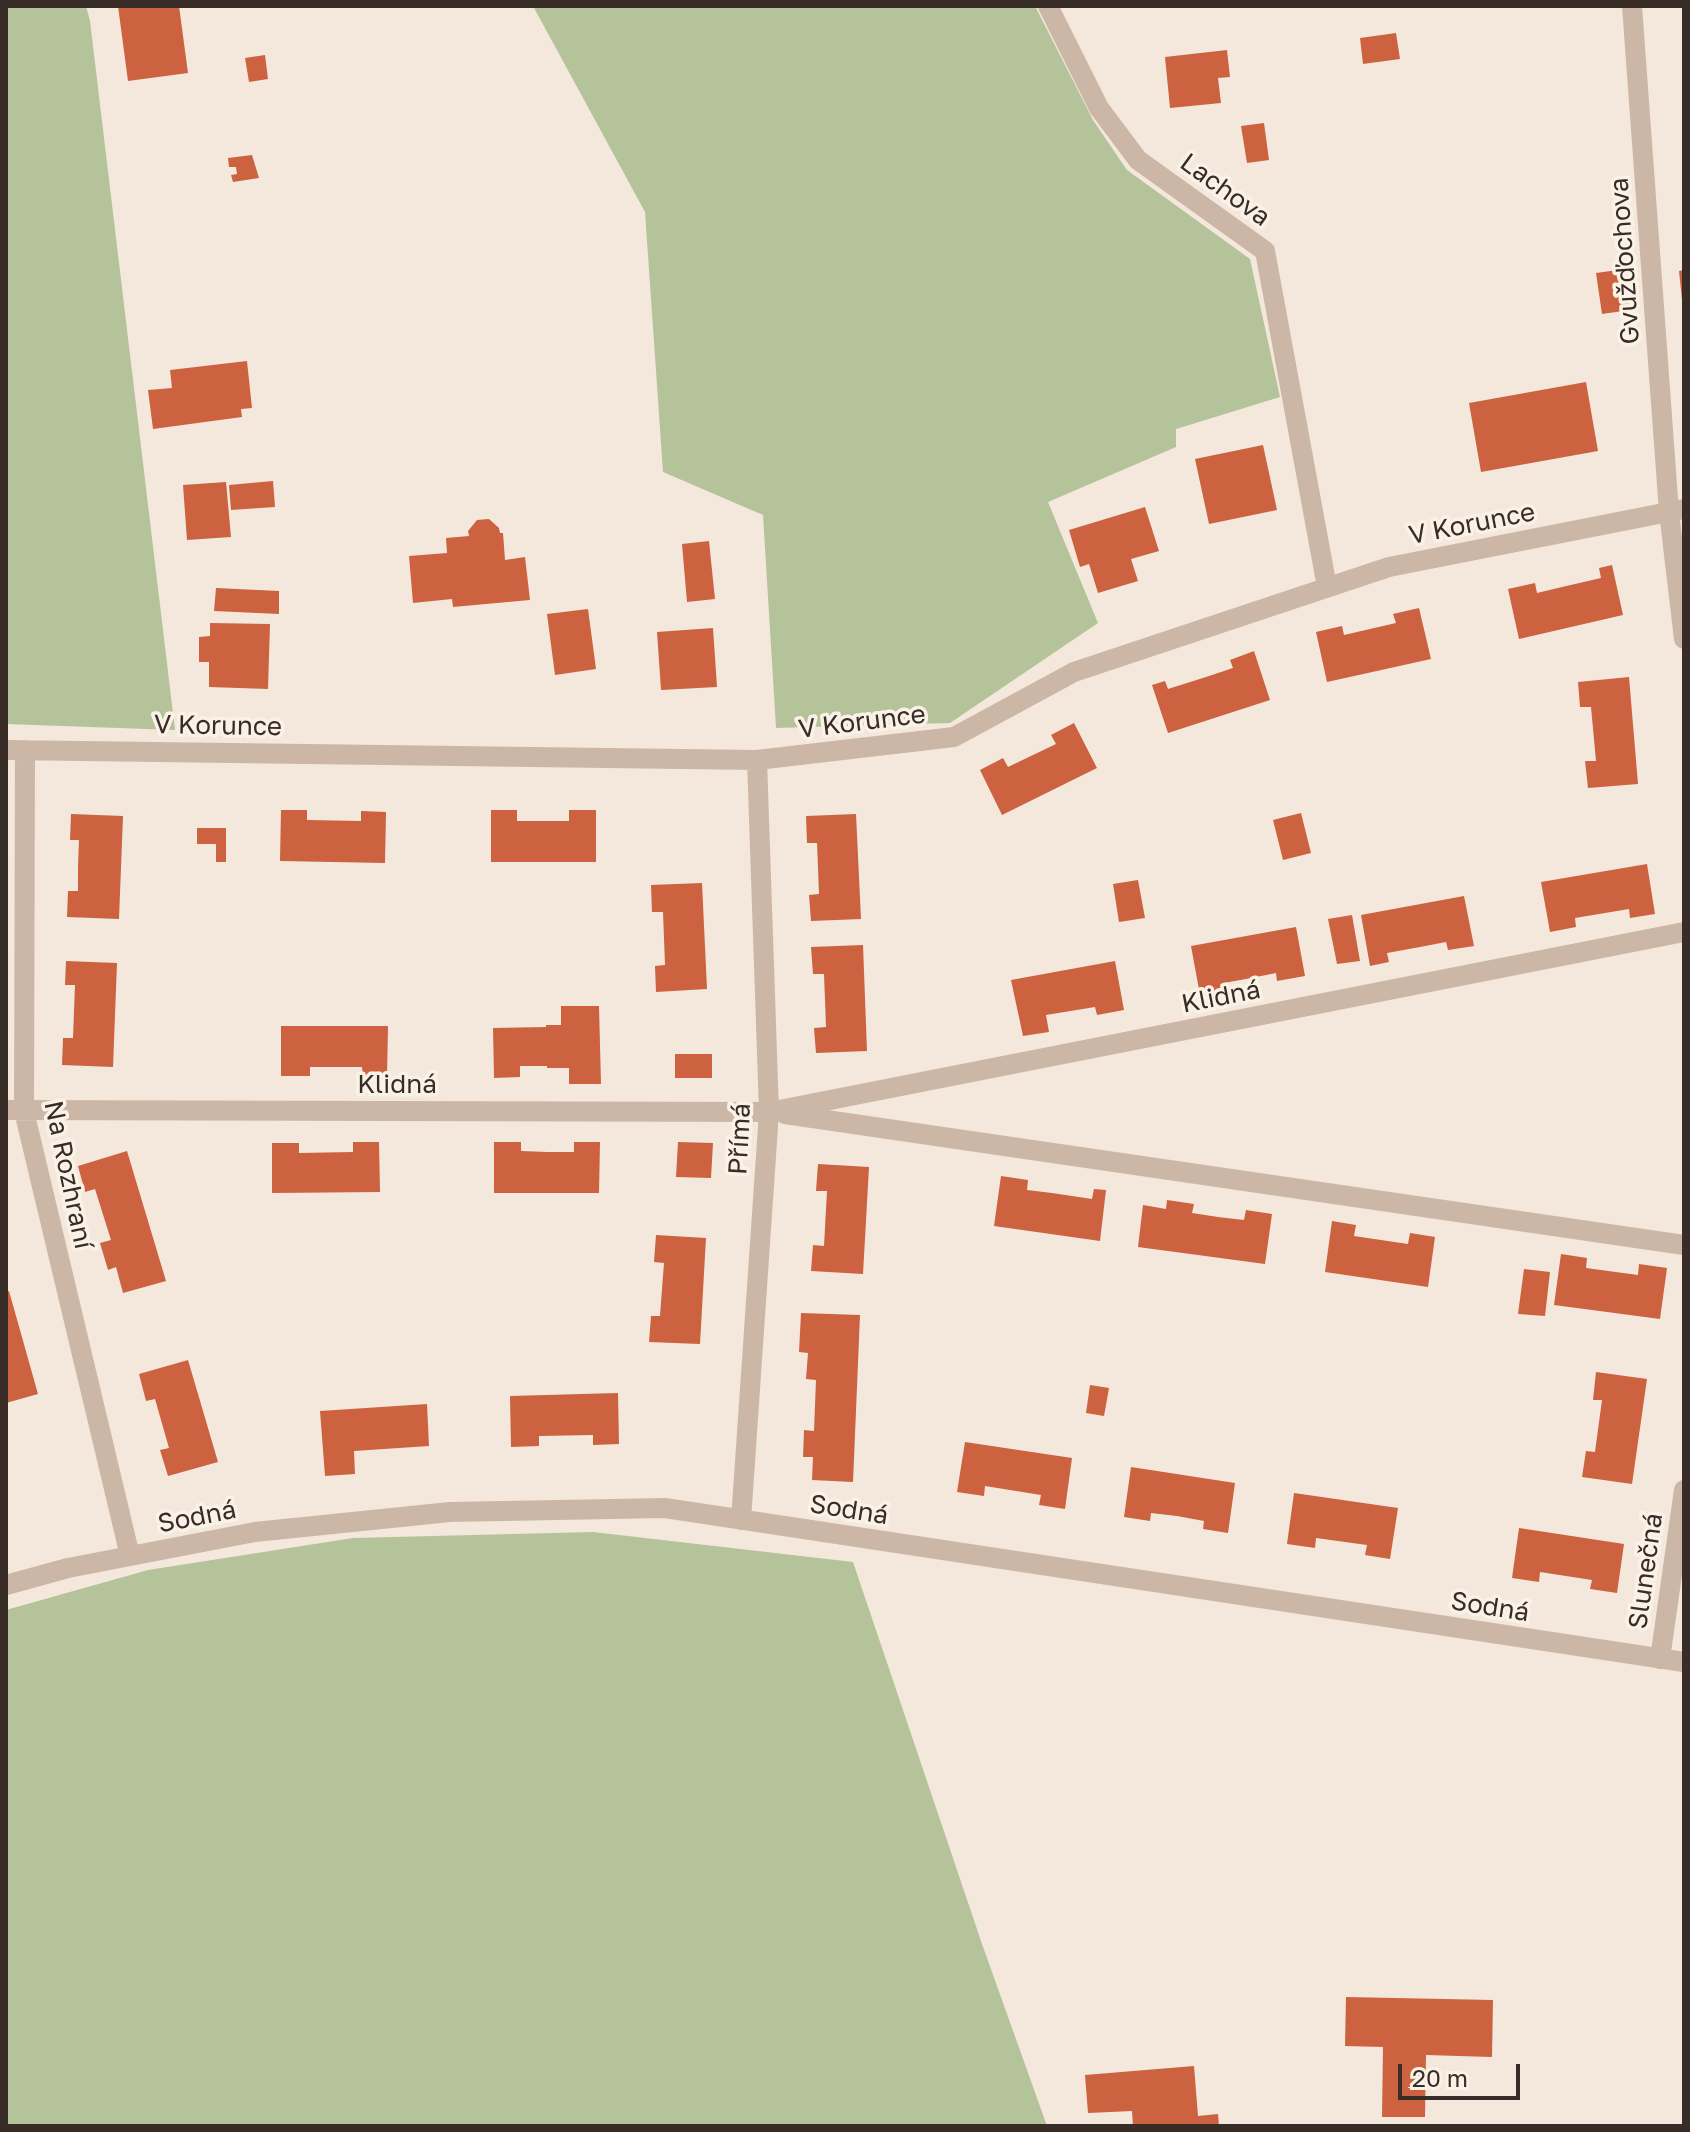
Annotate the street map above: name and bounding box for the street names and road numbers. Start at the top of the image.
street label: Lachova [1174,147,1276,233]
street label: Gvužďochova [1604,177,1646,345]
street label: V Korunce [1406,496,1538,552]
street label: V Korunce [797,699,927,745]
street label: V Korunce [154,709,282,743]
street label: Klidná [1179,974,1263,1020]
street label: Klidná [357,1069,437,1101]
street label: Na Rozhraní [37,1098,99,1252]
street label: Přímá [723,1102,757,1176]
street label: Sodná [808,1488,890,1532]
street label: Sodná [155,1494,239,1540]
street label: Slunečná [1622,1511,1670,1631]
street label: Sodná [1449,1585,1531,1629]

